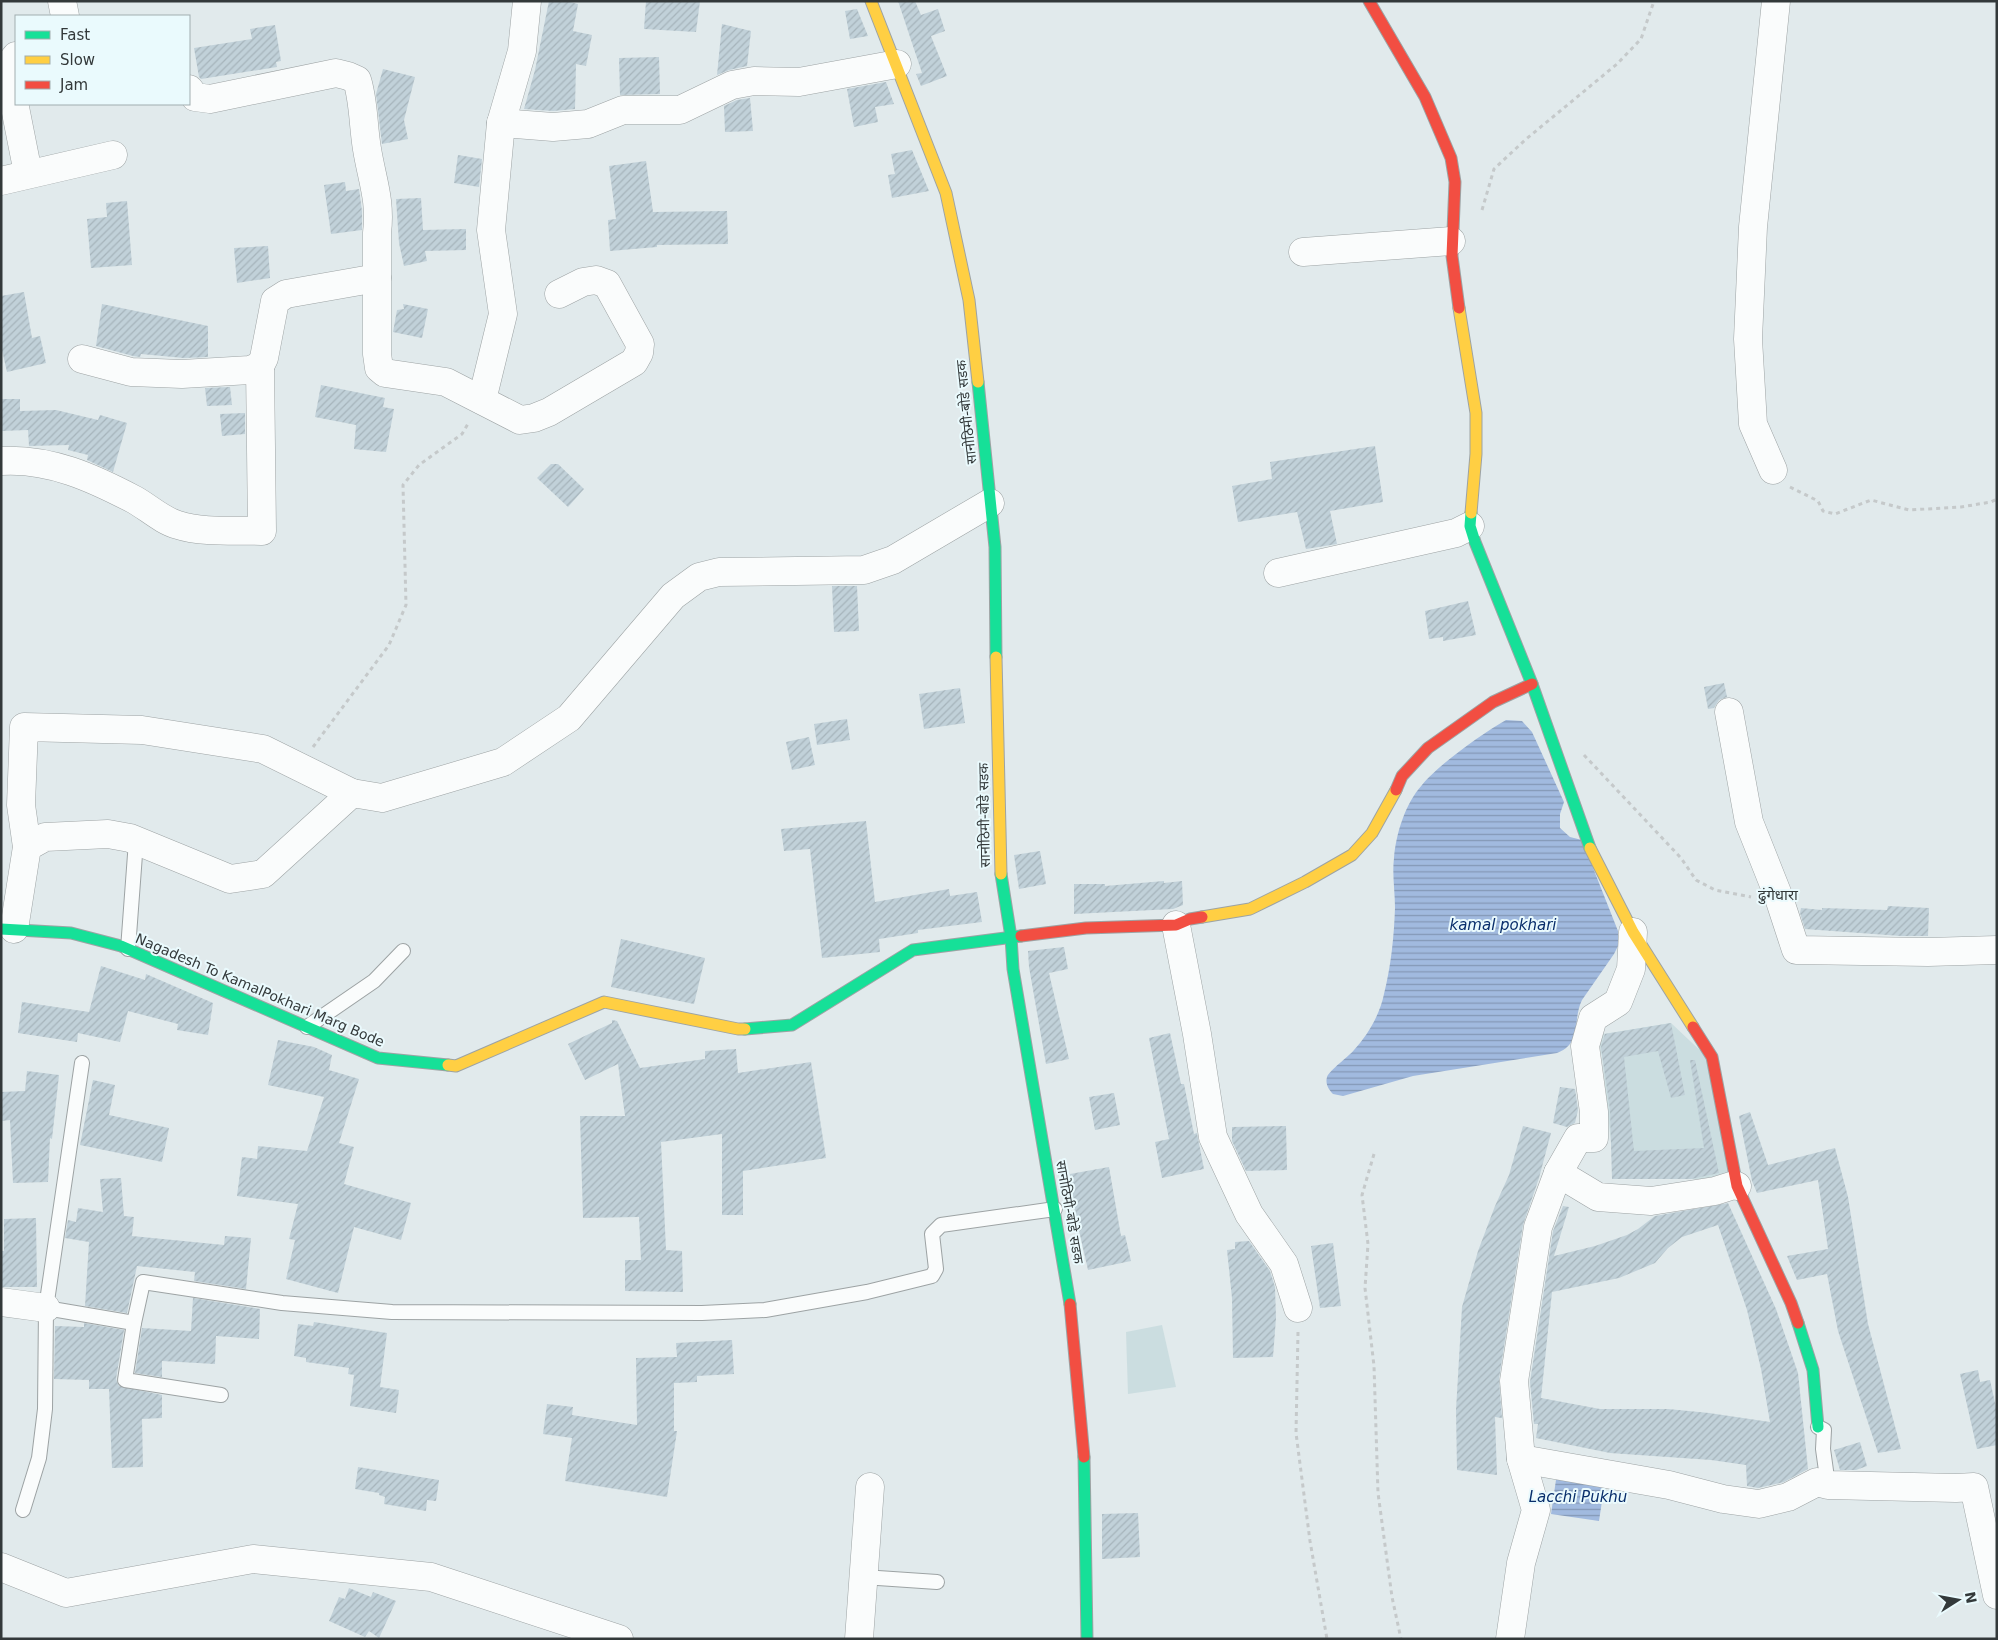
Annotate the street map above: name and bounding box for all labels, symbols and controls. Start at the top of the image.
legend [15,15,190,105]
text: Fast [60,26,90,44]
text: Slow [60,51,95,69]
text: Jam [59,76,88,94]
street label: सानोठिमी-बोडे सडक [952,359,979,465]
street label: सानोठिमी-बोडे सडक [974,762,993,867]
district label: ढुंगेधारा [1758,886,1799,905]
water label: kamal pokhari [1449,916,1557,934]
street label: Nagadesh To KamalPokhari Marg Bode [133,930,387,1050]
street label: सानोठिमी-बोडे सडक [1053,1159,1088,1265]
water label: Lacchi Pukhu [1529,1488,1627,1506]
north arrow [1933,1575,1983,1625]
text: N [1962,1590,1980,1605]

